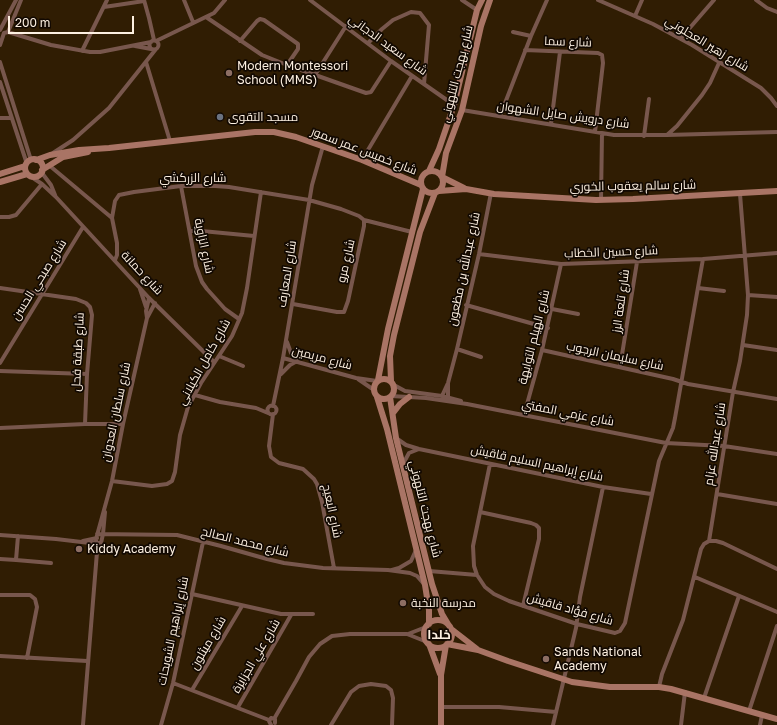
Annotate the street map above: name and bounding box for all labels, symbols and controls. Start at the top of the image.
scale bar [10,8,136,34]
street label: شارع سعيد الدجاني [346,12,430,78]
street label: شارع زهير العجلوني [663,13,751,75]
text: 200 m [15,15,50,30]
street label: شارع بهجت التلهوني [438,24,476,124]
street label: شارع سما [544,34,592,50]
place label: Modern Montessori School (MMS) [237,59,348,87]
marker: Modern Montessori School (MMS) [224,68,234,78]
street label: شارع درويش صايل الشهوان [496,99,630,131]
place label: مسجد التقوى [228,110,298,124]
marker: مسجد التقوى [215,112,225,122]
street label: شارع خميس عمر سمور [309,124,419,178]
street label: شارع الزركشي [160,171,226,185]
street label: شارع سالم يعقوب الخوري [570,178,696,194]
street label: شارع عبدالله بن مظعون [445,211,483,327]
street label: شارع الزاوية [191,217,217,275]
street label: شارع صبحي الحسن [8,237,70,323]
street label: شارع مرو [334,238,358,284]
street label: شارع المعارف [275,239,299,309]
street label: شارع حسين الخطاب [564,243,658,261]
street label: شارع حمانة [118,248,166,298]
street label: شارع تلعة الرز [609,268,633,334]
street label: شارع الهيلم التوايهة [515,288,553,386]
street label: شارع طبقة فحل [69,312,87,392]
street label: شارع كامل الكيلاني [174,316,234,408]
street label: شارع سليمان الرجوب [565,339,665,373]
street label: شارع مريمين [290,343,354,373]
street label: شارع سلطان العدوان [98,361,134,463]
street label: شارع عزمي المفتي [521,397,615,429]
street label: شارع عبدالله عزام [701,402,729,486]
street label: شارع إبراهيم السليم قاقيش [469,442,605,484]
street label: شارع بهجت التلهوني [406,459,444,559]
street label: شارع البعيج [319,483,345,539]
street label: شارع محمد الصالح [200,524,290,560]
place label: Kiddy Academy [87,542,176,556]
marker: Kiddy Academy [74,544,84,554]
street label: شارع إبراهيم الشويحات [154,575,192,687]
street label: شارع فؤاد قاقيش [525,590,615,628]
place label: مدرسة النخبة [411,596,476,610]
marker: مدرسة النخبة [398,598,408,608]
street label: شارع ميثلون [187,614,229,672]
street label: شارع علي الجزايزة [229,616,283,696]
district label: خلدا [427,627,451,643]
place label: Sands National Academy [554,645,642,673]
marker: Sands National Academy [541,654,551,664]

